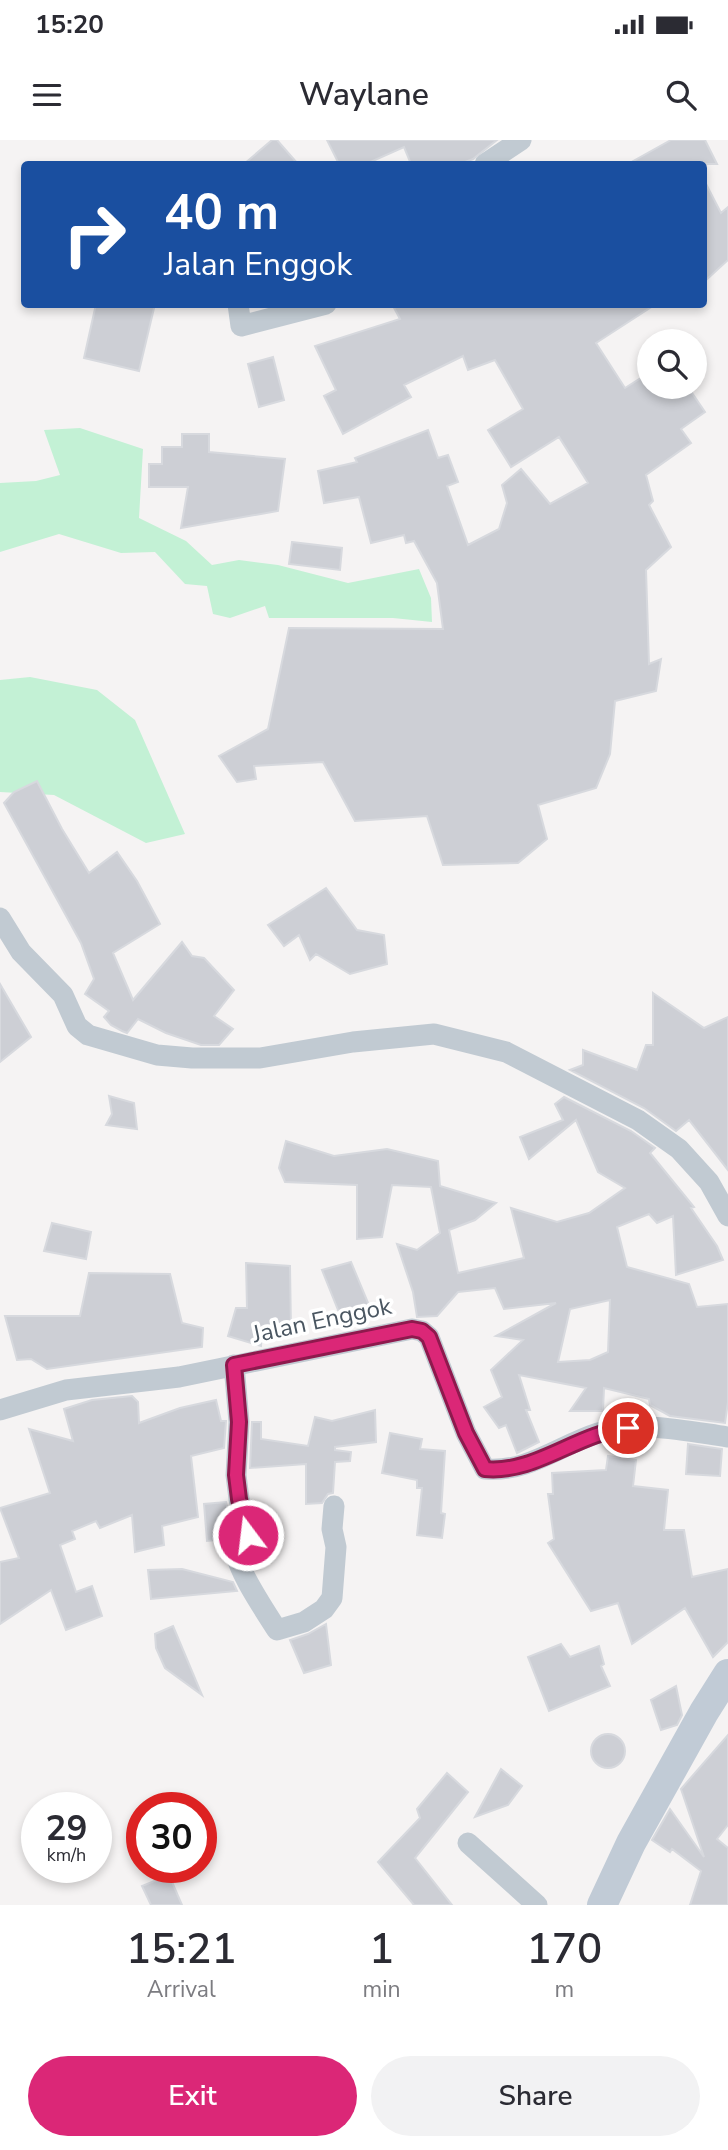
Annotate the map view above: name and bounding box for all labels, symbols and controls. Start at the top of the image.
text: 15:20 [35,7,104,42]
text: Waylane [299,73,429,116]
icon: menu [28,76,66,114]
icon: search [662,76,700,114]
text: 40 m [164,179,279,246]
icon: right [49,189,140,280]
text: Jalan Enggok [164,243,352,286]
map controls [637,329,707,399]
button: search [637,329,707,399]
street label: Jalan Enggok [249,1289,395,1351]
pin [598,1398,658,1458]
icon: arrive [609,1409,647,1447]
position arrow [211,1498,285,1572]
speed limit sign: 30 [126,1792,217,1883]
text: 29 [45,1805,88,1852]
text: km/h [47,1843,86,1867]
text: 15:21 [126,1921,237,1978]
text: 1 [369,1921,394,1978]
text: 170 [526,1921,602,1978]
text: Arrival [147,1974,216,2005]
text: min [363,1974,401,2005]
text: m [554,1974,574,2005]
button: Exit [28,2056,357,2136]
button: Share [371,2056,700,2136]

